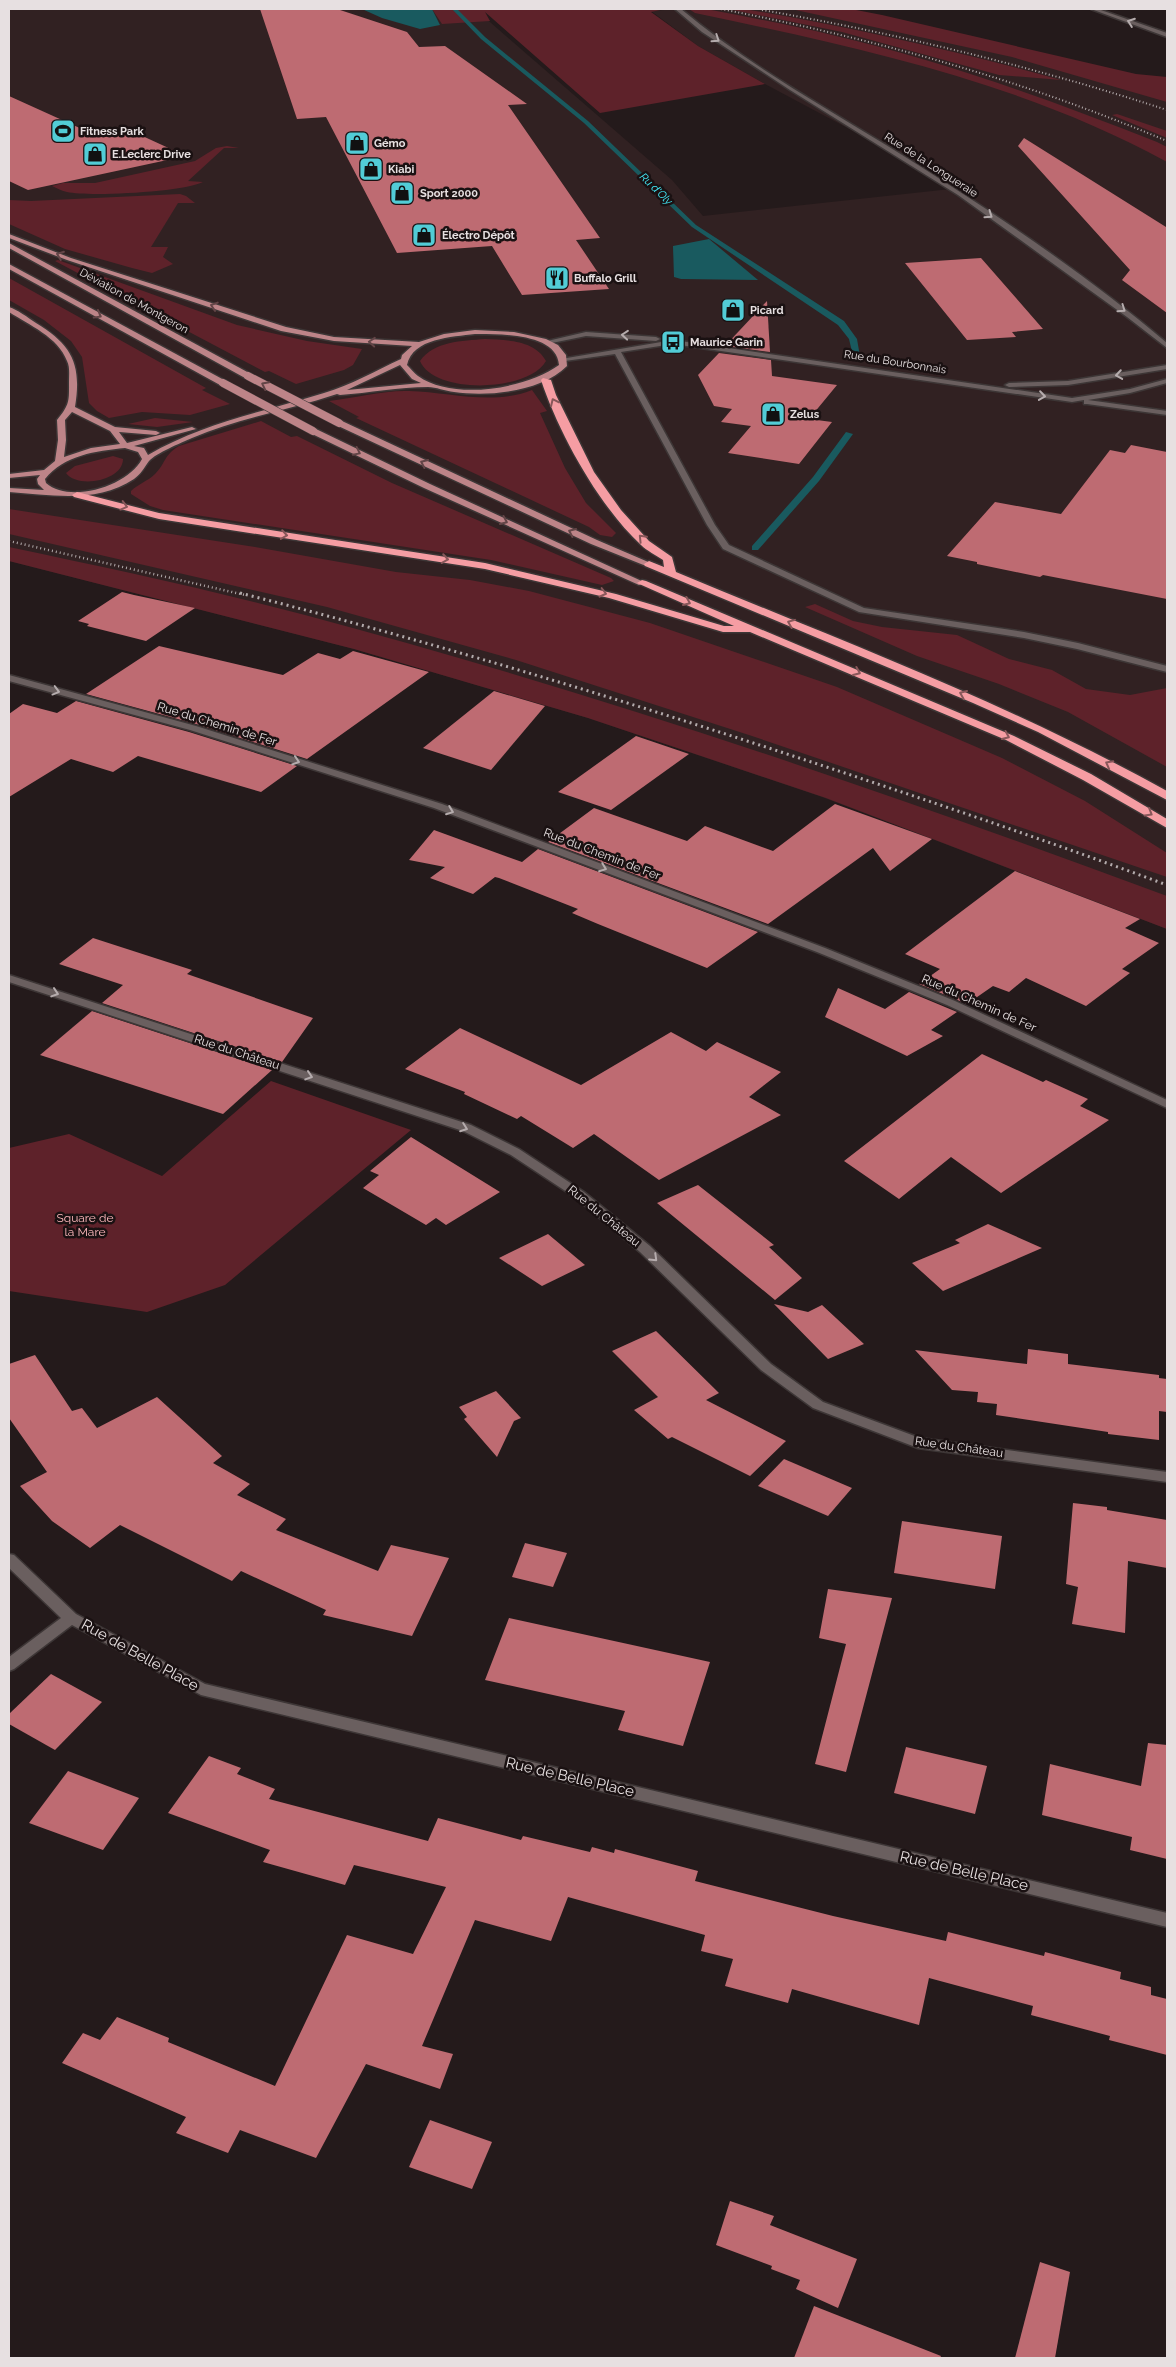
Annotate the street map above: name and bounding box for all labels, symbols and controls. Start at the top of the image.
one-way arrow [1127,18,1135,28]
one-way arrow [710,33,720,42]
sports icon: Fitness Park [50,118,76,144]
place label: Fitness Park [80,125,144,138]
shop icon: Gémo [344,130,370,156]
street label: Rue de la Longueraie [882,130,980,200]
place label: Gémo [374,137,406,150]
shop icon: E.Leclerc Drive [82,141,108,167]
place label: E.Leclerc Drive [112,148,191,161]
shop icon: Kiabi [358,156,384,182]
place label: Kiabi [388,163,414,176]
water label: Ru d'Oly [637,170,676,208]
shop icon: Sport 2000 [389,180,415,206]
place label: Sport 2000 [420,187,478,200]
one-way arrow [983,209,993,218]
shop icon: Électro Dépôt [411,222,437,248]
place label: Électro Dépôt [442,228,516,242]
one-way arrow [56,251,65,262]
restaurant icon: Buffalo Grill [544,265,570,291]
street label: Déviation de Montgeron [77,266,191,336]
place label: Buffalo Grill [574,272,637,285]
shop icon: Picard [720,297,746,323]
one-way arrow [211,302,219,312]
one-way arrow [1116,303,1125,312]
place label: Picard [750,304,783,317]
one-way arrow [92,309,101,319]
bus stop icon: Maurice Garin [660,329,686,355]
one-way arrow [621,330,629,341]
place label: Maurice Garin [690,336,763,349]
one-way arrow [368,337,376,348]
street label: Rue du Bourbonnais [843,348,947,376]
one-way arrow [1115,369,1123,380]
one-way arrow [261,381,270,391]
one-way arrow [1039,390,1047,401]
one-way arrow [551,399,561,408]
shop icon: Zelus [760,401,786,427]
place label: Zelus [790,408,820,421]
one-way arrow [352,446,361,456]
one-way arrow [420,459,429,470]
one-way arrow [120,501,128,511]
one-way arrow [499,515,508,526]
one-way arrow [568,527,577,538]
one-way arrow [280,529,288,539]
one-way arrow [639,535,648,544]
one-way arrow [440,554,449,564]
one-way arrow [599,588,607,598]
one-way arrow [683,596,691,606]
one-way arrow [788,619,796,629]
one-way arrow [852,666,861,676]
one-way arrow [51,685,60,696]
one-way arrow [959,689,967,699]
street label: Rue du Chemin de Fer [156,699,279,749]
one-way arrow [1001,730,1010,740]
one-way arrow [291,755,299,765]
one-way arrow [1106,760,1115,770]
one-way arrow [446,805,454,815]
one-way arrow [1144,807,1153,816]
street label: Rue du Chemin de Fer [542,825,663,883]
one-way arrow [598,862,606,872]
street label: Rue du Chemin de Fer [919,971,1039,1035]
one-way arrow [51,987,59,997]
street label: Rue du Château [193,1032,281,1072]
one-way arrow [305,1070,313,1080]
one-way arrow [459,1122,467,1132]
street label: Rue du Château [565,1183,643,1249]
park label: Square de la Mare [57,1211,114,1239]
one-way arrow [649,1252,658,1261]
street label: Rue du Château [914,1434,1004,1460]
street label: Rue de Belle Place [78,1615,202,1695]
street label: Rue de Belle Place [504,1753,636,1801]
street label: Rue de Belle Place [898,1847,1030,1895]

